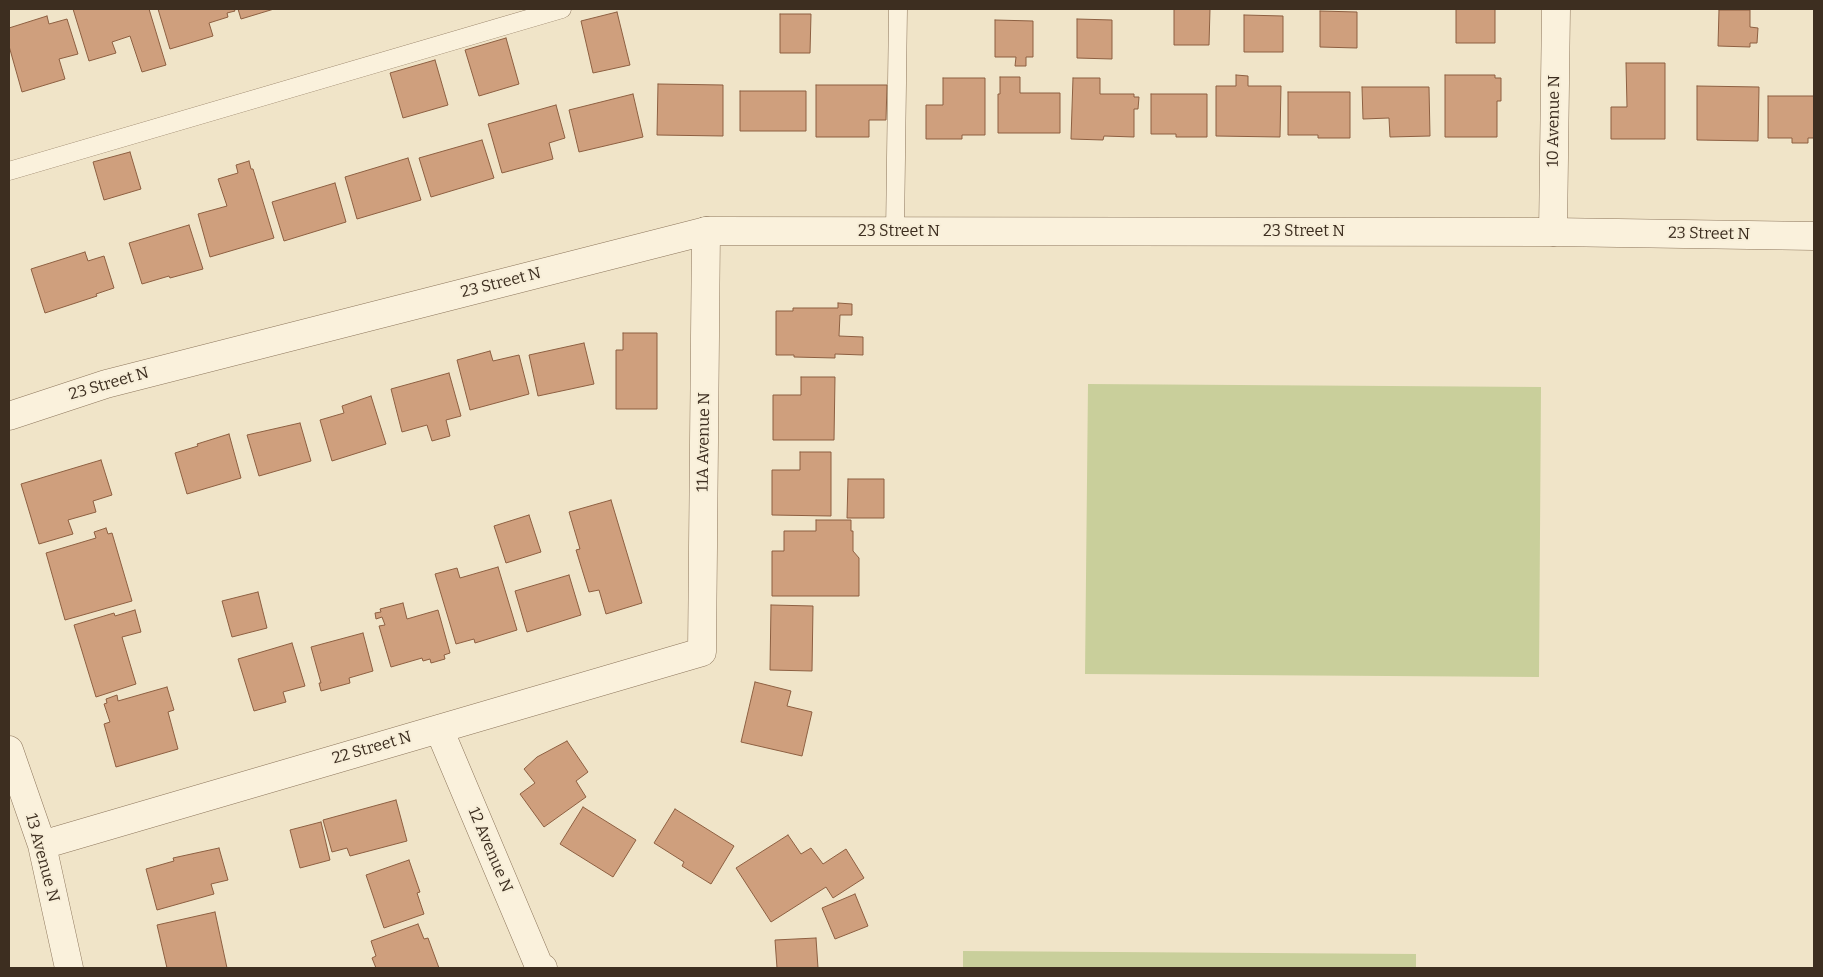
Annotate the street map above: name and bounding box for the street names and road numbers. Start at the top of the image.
street label: 10 Avenue N [1544,75,1564,167]
street label: 23 Street N [858,222,940,242]
street label: 23 Street N [1263,222,1345,242]
street label: 23 Street N [1668,224,1750,244]
street label: 23 Street N [459,264,543,302]
street label: 23 Street N [67,363,151,405]
street label: 11A Avenue N [694,392,714,492]
street label: 22 Street N [330,728,414,768]
street label: 12 Avenue N [463,805,517,895]
street label: 13 Avenue N [21,812,63,904]

